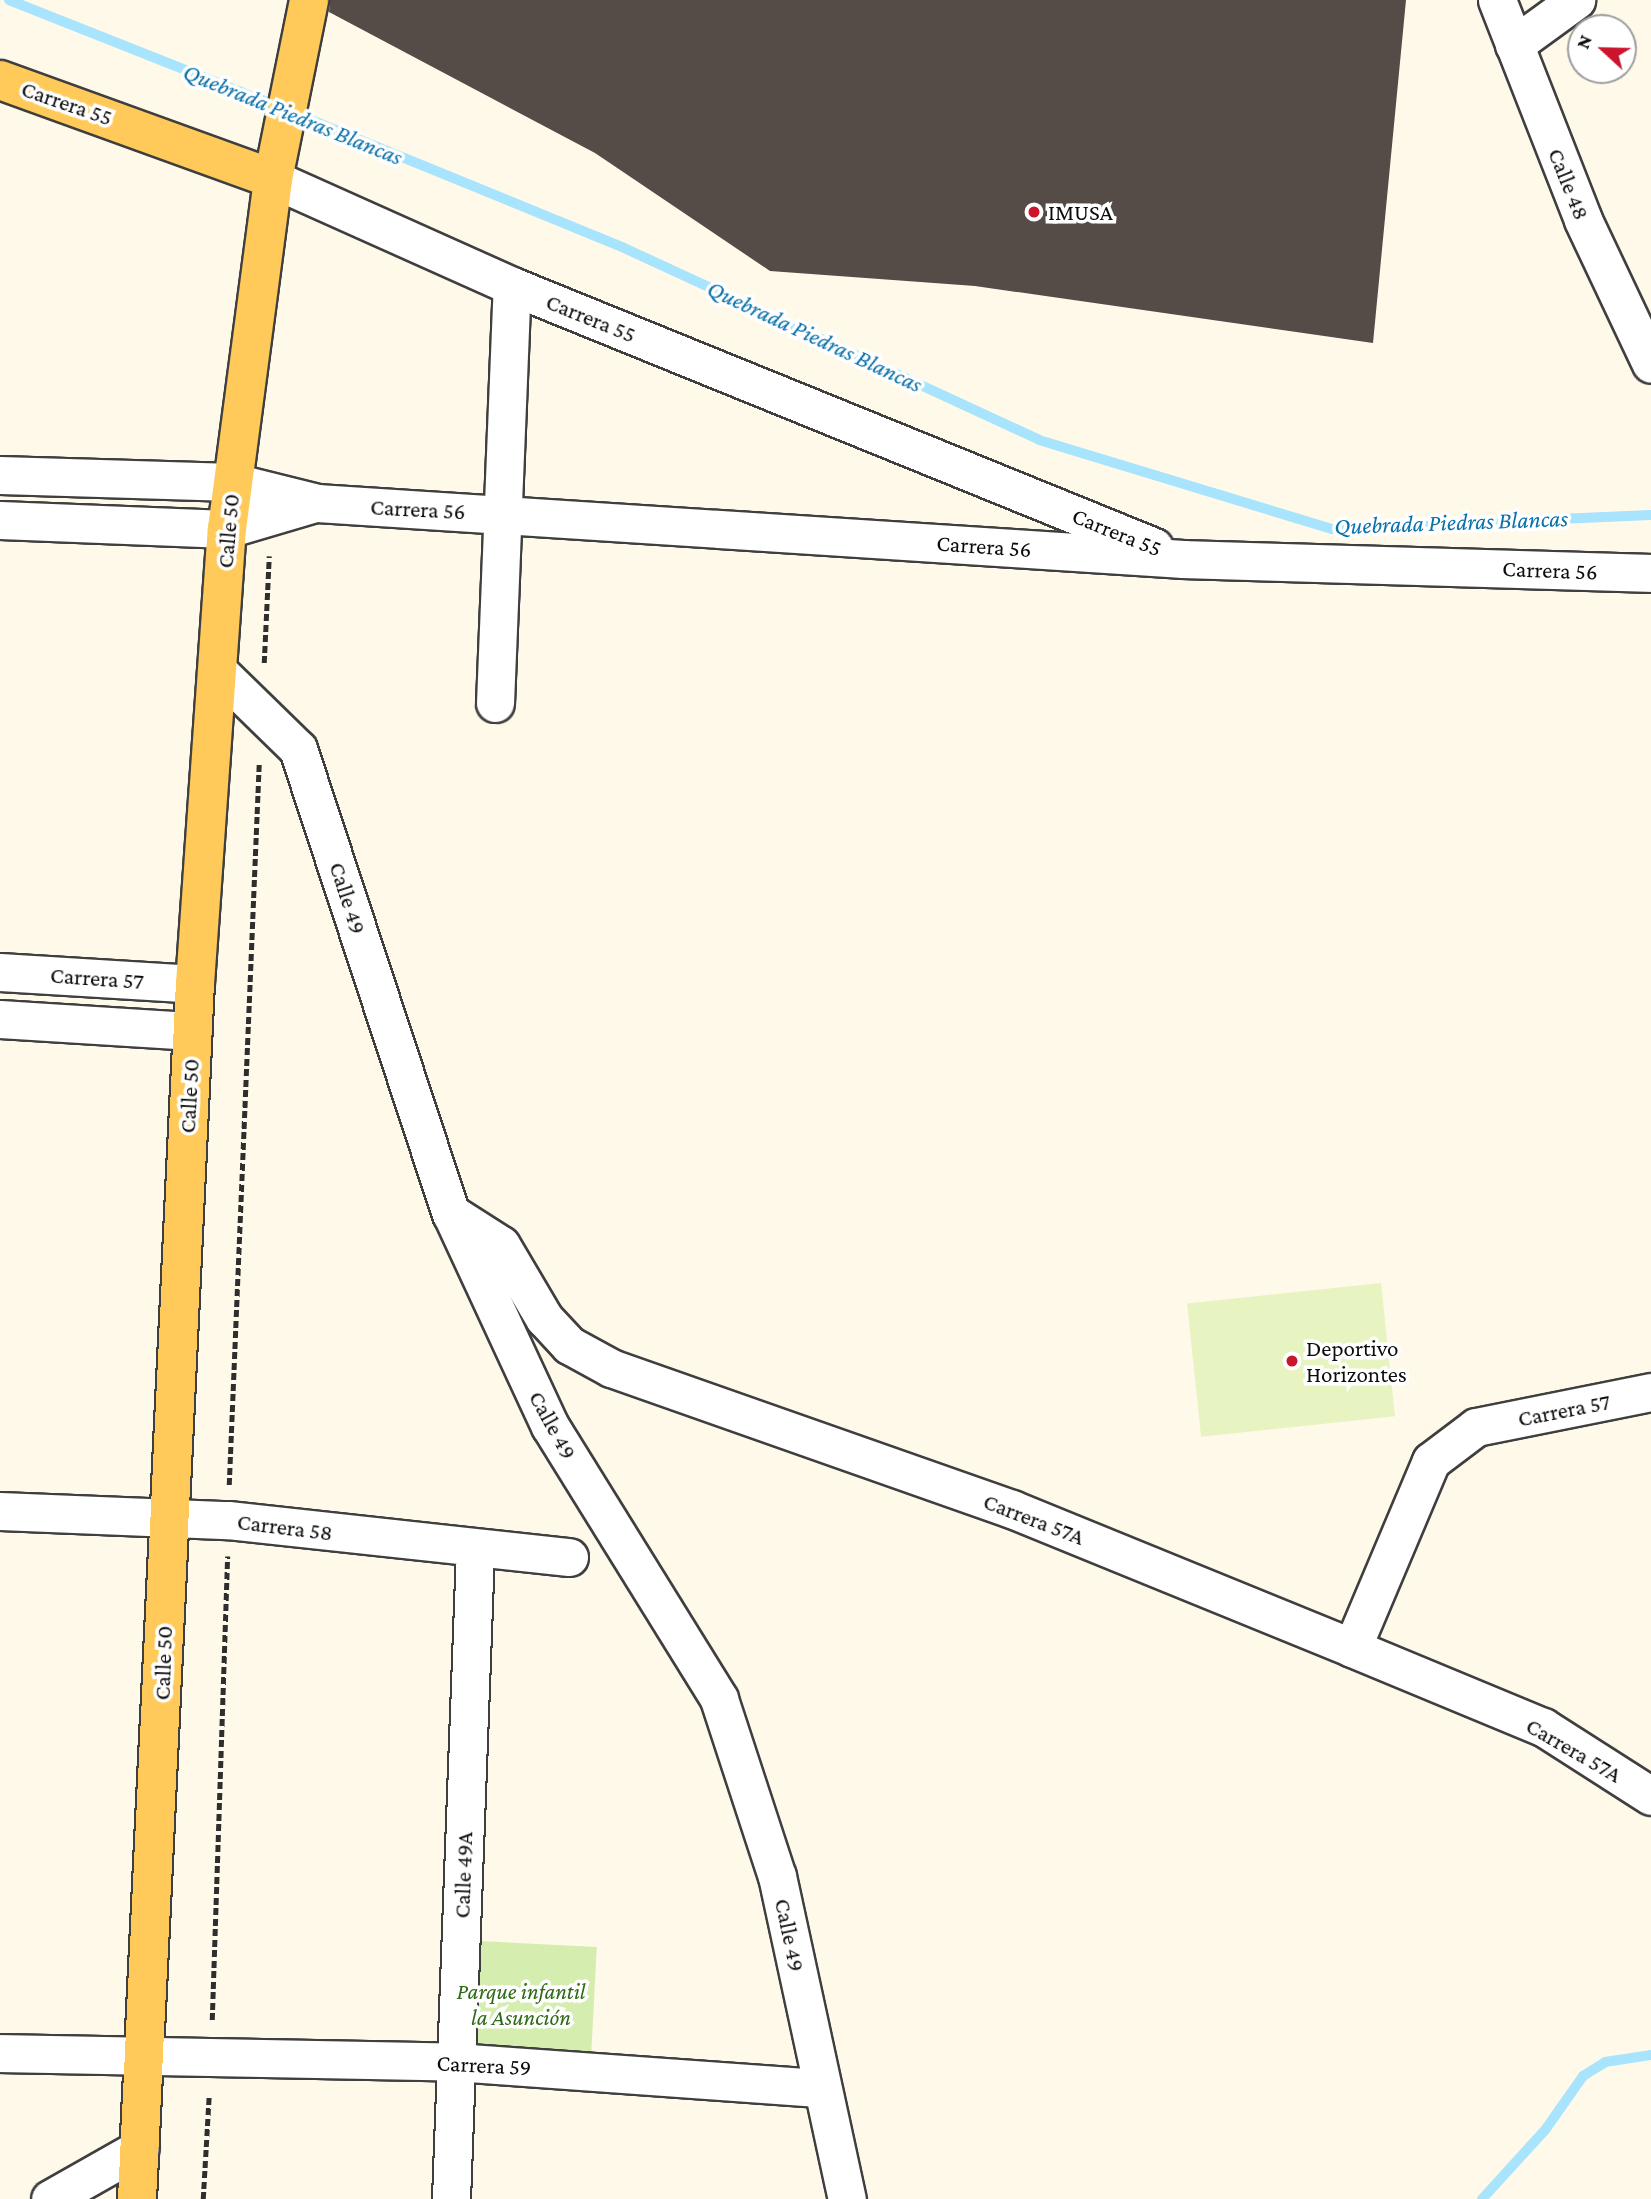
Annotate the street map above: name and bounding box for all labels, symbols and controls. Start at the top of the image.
north arrow [1567,14,1637,84]
text: N [1572,32,1596,52]
water label: Quebrada Piedras Blancas [179,57,407,171]
street label: Carrera 55 [18,75,116,131]
street label: Calle 48 [1542,144,1596,224]
place label: IMUSA [1048,198,1113,226]
marker: IMUSA [1026,204,1042,220]
water label: Quebrada Piedras Blancas [703,274,927,398]
street label: Carrera 55 [542,288,640,348]
street label: Calle 50 [211,493,245,569]
street label: Carrera 56 [370,493,466,525]
street label: Carrera 55 [1068,502,1166,562]
water label: Quebrada Piedras Blancas [1334,504,1568,540]
street label: Carrera 56 [936,529,1032,563]
street label: Carrera 56 [1502,555,1598,585]
street label: Calle 49 [323,859,373,937]
street label: Carrera 57 [49,961,145,995]
street label: Calle 50 [173,1058,205,1134]
place label: Deportivo Horizontes [1306,1334,1407,1388]
marker: Deportivo Horizontes [1284,1353,1300,1369]
street label: Calle 49 [523,1386,583,1464]
street label: Carrera 57 [1515,1388,1613,1432]
street label: Carrera 57A [980,1487,1088,1551]
street label: Carrera 58 [236,1507,334,1547]
street label: Calle 50 [148,1625,178,1701]
street label: Carrera 57A [1521,1712,1627,1788]
street label: Calle 49A [448,1831,478,1919]
street label: Calle 49 [769,1896,811,1974]
park label: Parque infantil la Asunción [457,1977,585,2031]
street label: Carrera 59 [436,2049,532,2081]

